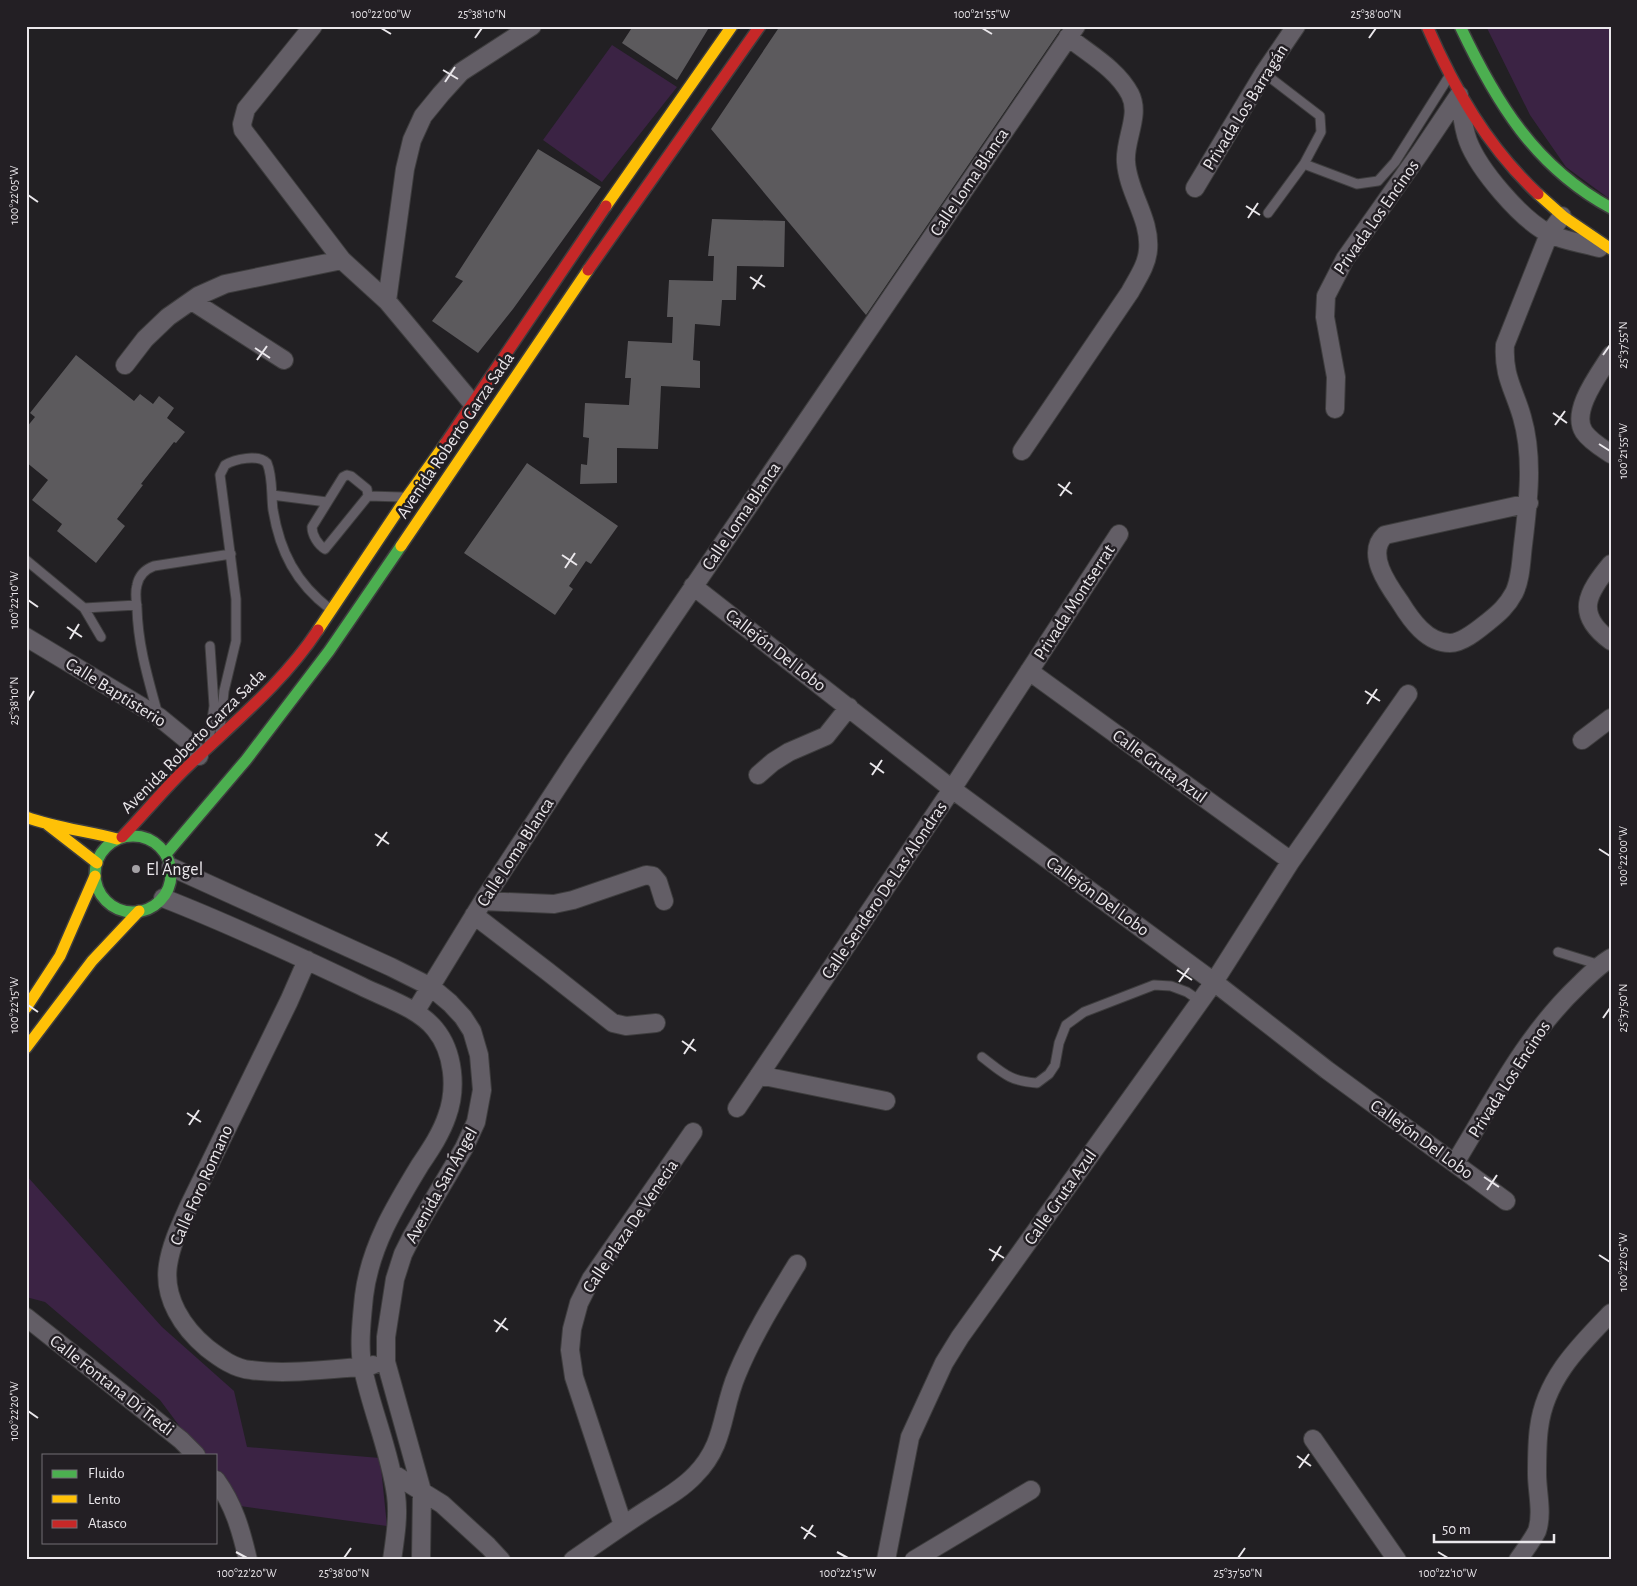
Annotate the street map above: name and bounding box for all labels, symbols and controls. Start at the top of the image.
text: 100°22'00"W [351,8,411,20]
text: 25°38'10"N [458,8,506,20]
text: 100°21'55"W [954,8,1010,20]
text: 25°38'00"N [1351,8,1401,20]
street label: Privada Los Barragán [1200,41,1292,174]
street label: Calle Loma Blanca [927,125,1013,240]
street label: Privada Los Encinos [1331,157,1423,278]
text: 100°22'05"W [8,165,20,224]
text: 25°37'55"N [1617,321,1629,369]
street label: Avenida Roberto Garza Sada [394,349,518,522]
text: 100°21'55"W [1617,423,1629,479]
street label: Calle Loma Blanca [699,459,785,574]
street label: Privada Montserrat [1031,541,1119,663]
text: 100°22'10"W [8,571,20,629]
street label: Callejón Del Lobo [722,606,829,696]
street label: Calle Baptisterio [62,655,169,731]
street label: Avenida Roberto Garza Sada [118,666,269,817]
text: 25°38'10"N [8,677,20,725]
street label: Calle Gruta Azul [1109,727,1210,807]
street label: Calle Loma Blanca [474,795,558,910]
street label: Calle Sendero De Las Alondras [819,799,951,983]
text: 100°22'00"W [1617,826,1629,886]
street label: Callejón Del Lobo [1043,854,1152,940]
place label: El Ángel [146,858,203,879]
marker: El Ángel [130,863,142,875]
text: 100°22'15"W [8,976,20,1033]
text: 25°37'50"N [1617,984,1629,1032]
street label: Privada Los Encinos [1466,1018,1554,1141]
street label: Callejón Del Lobo [1367,1097,1476,1183]
street label: Calle Foro Romano [167,1122,237,1248]
street label: Avenida San Ángel [400,1123,481,1246]
street label: Calle Gruta Azul [1021,1147,1100,1249]
street label: Calle Plaza De Venecia [580,1157,682,1296]
text: 100°22'05"W [1617,1232,1629,1291]
street label: Calle Fontana Dí Tredi [46,1332,177,1440]
text: 100°22'20"W [8,1381,20,1441]
legend [42,1454,218,1544]
text: Fluido [88,1466,125,1481]
text: Lento [88,1492,121,1507]
scale bar [1434,1511,1554,1543]
text: Atasco [88,1516,127,1531]
text: 50 m [1442,1522,1471,1537]
text: 100°22'20"W [217,1567,277,1579]
text: 25°38'00"N [319,1567,369,1579]
text: 100°22'15"W [820,1567,877,1579]
text: 25°37'50"N [1214,1567,1262,1579]
text: 100°22'10"W [1419,1567,1477,1579]

